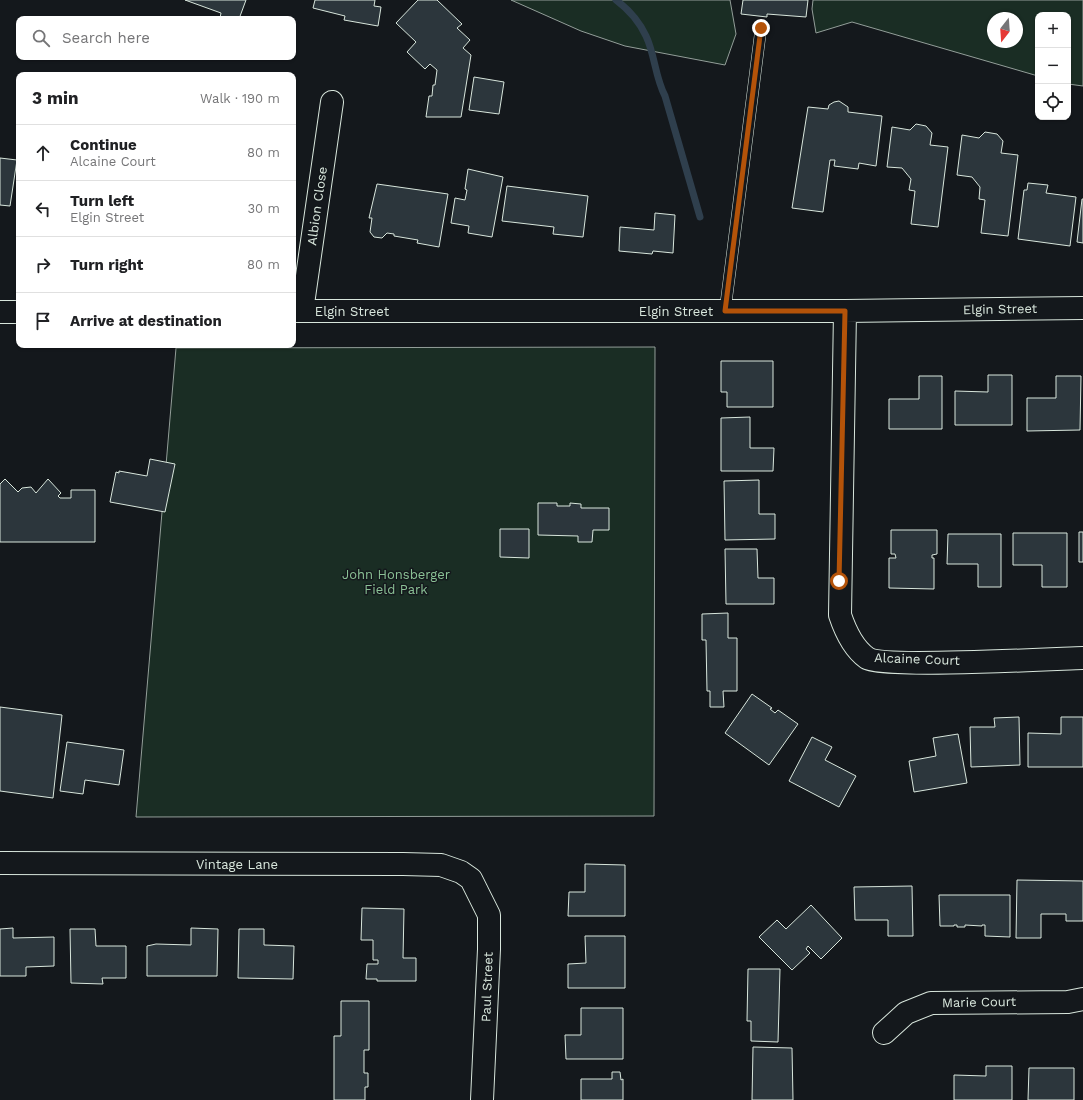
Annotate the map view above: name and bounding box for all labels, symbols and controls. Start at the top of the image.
north arrow [987,12,1023,48]
map controls [1035,12,1071,120]
button: + [1035,12,1071,48]
search box [16,16,296,60]
route end [752,19,770,37]
icon: search [30,27,52,49]
text: Search here [62,29,150,47]
button: − [1035,48,1071,84]
button: locate [1035,84,1071,120]
text: 3 min [32,88,78,108]
text: Walk · 190 m [200,91,280,106]
text: Continue [70,136,137,154]
icon: ahead [32,142,54,164]
text: 80 m [247,145,280,160]
text: Alcaine Court [70,154,156,169]
street label: Albion Close [304,166,330,246]
text: Turn left [70,192,134,210]
icon: left [32,198,54,220]
text: 30 m [248,201,280,216]
text: Elgin Street [70,210,144,225]
icon: right [32,254,54,276]
text: Turn right [70,256,143,274]
text: 80 m [247,257,280,272]
street label: Elgin Street [963,301,1038,317]
street label: Elgin Street [315,304,390,319]
street label: Elgin Street [639,304,714,319]
icon: arrive [32,310,54,332]
text: Arrive at destination [70,312,222,330]
park label: John Honsberger Field Park [342,567,450,597]
route start [830,572,848,590]
street label: Alcaine Court [874,650,961,668]
street label: Vintage Lane [196,857,278,872]
street label: Paul Street [478,951,496,1022]
street label: Marie Court [942,994,1017,1010]

